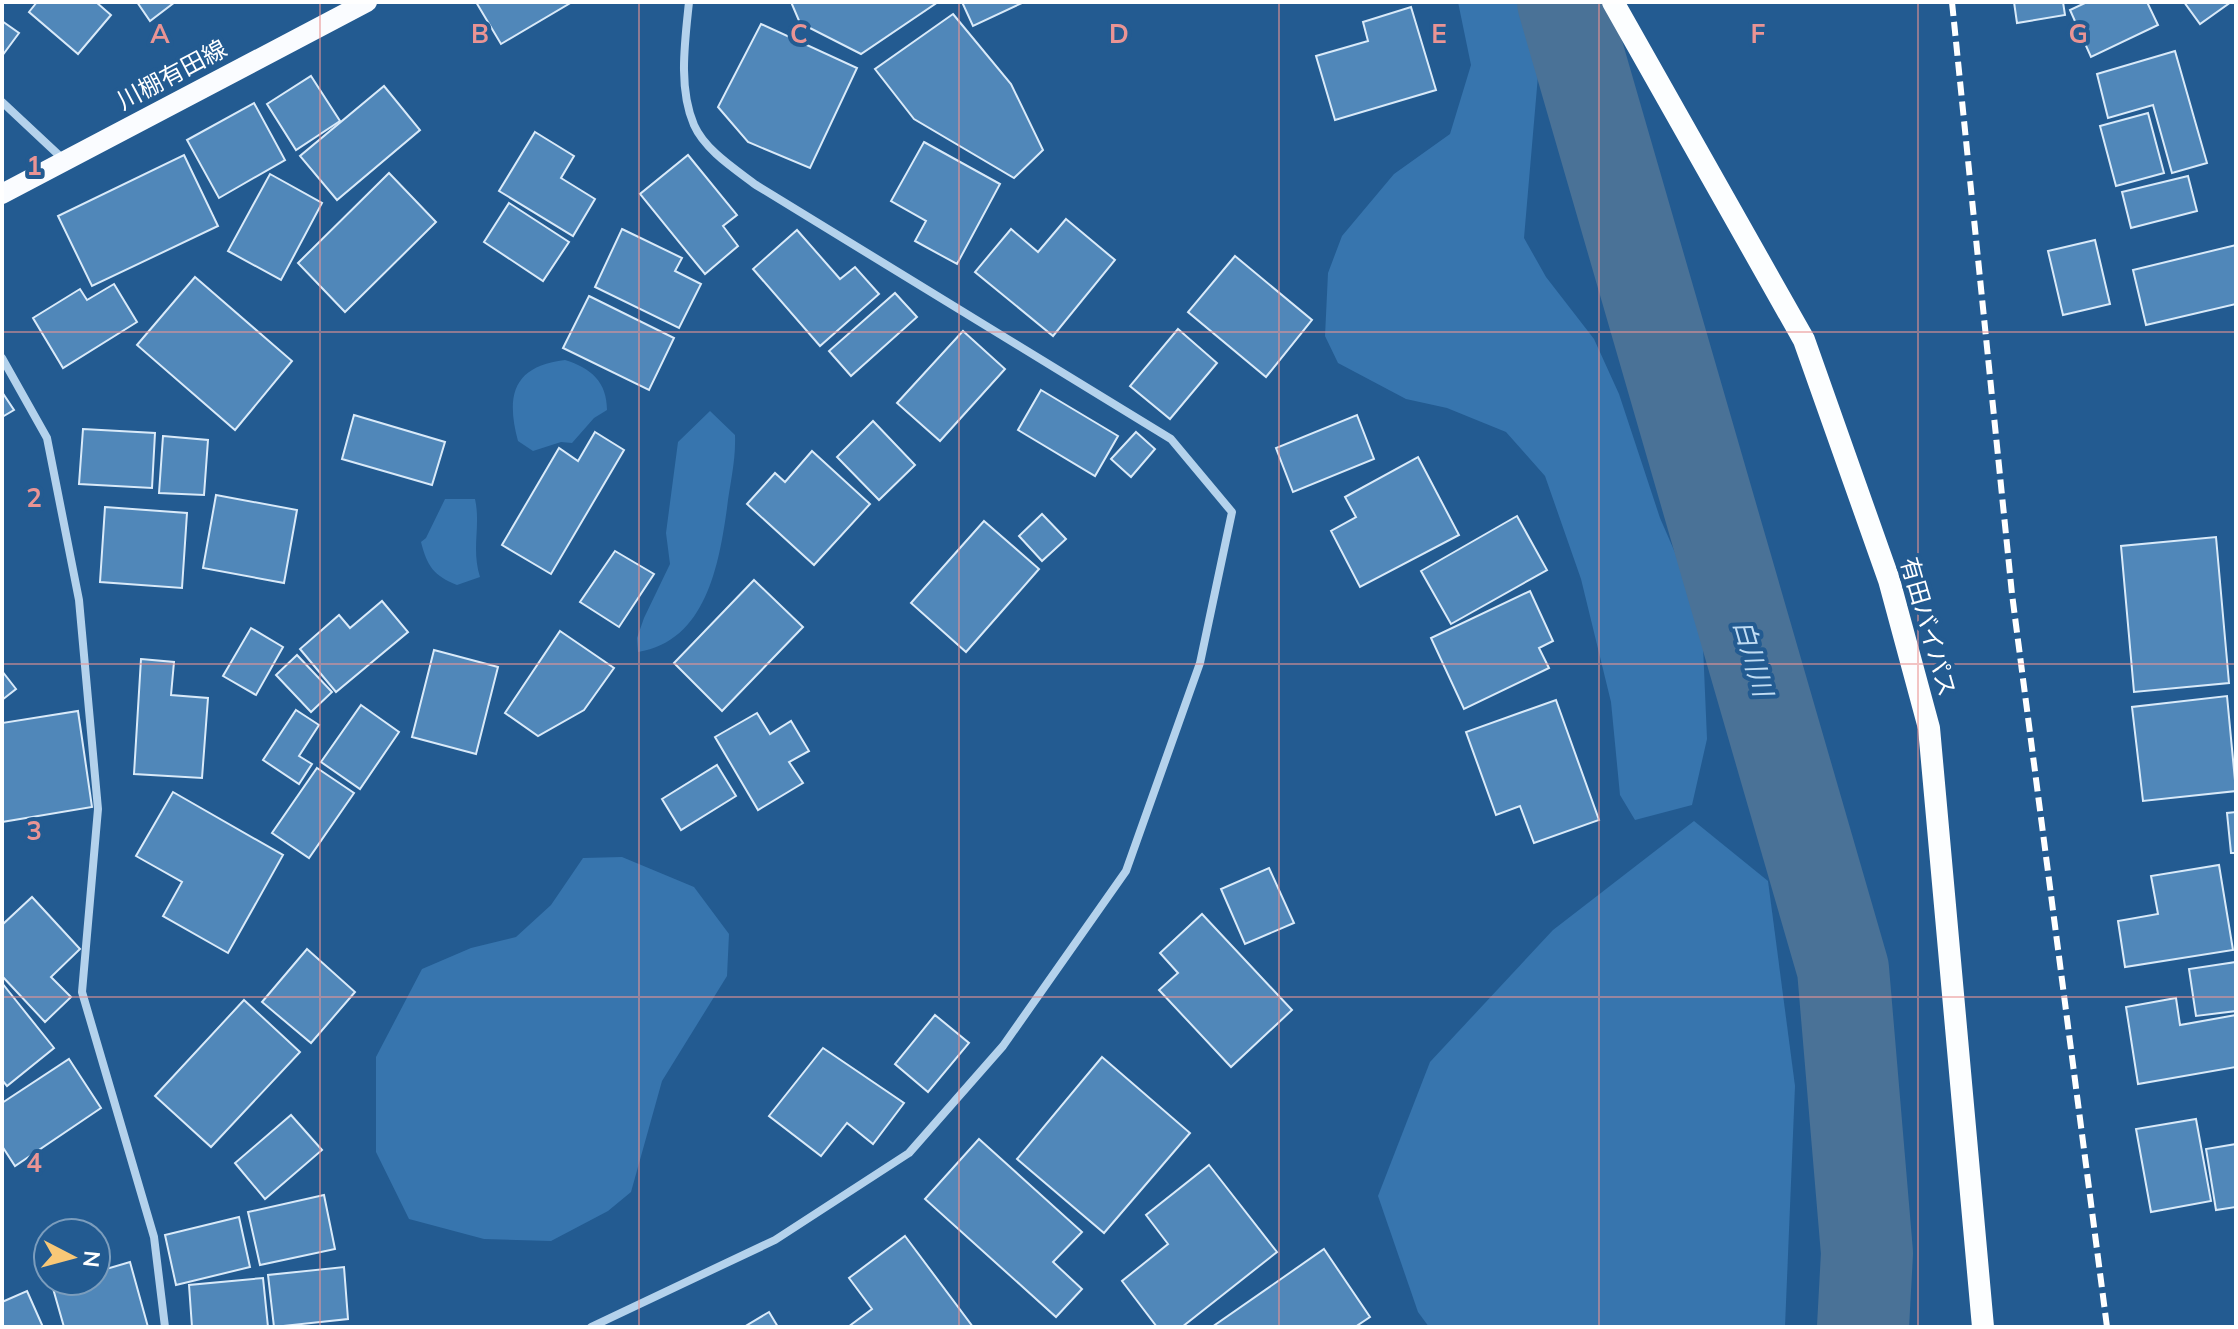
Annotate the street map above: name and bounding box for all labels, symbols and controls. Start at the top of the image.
text: A [150,17,170,50]
text: B [471,17,489,50]
text: C [790,17,808,50]
text: D [1109,17,1129,50]
text: E [1431,17,1447,50]
text: F [1751,17,1766,50]
text: G [2068,17,2088,50]
street label: 川棚有田線 [112,33,232,116]
text: 1 [26,149,42,182]
text: 2 [26,481,42,514]
street label: 有田バイパス [1895,554,1963,700]
water label: 白川川 [1727,616,1781,703]
text: 3 [26,814,42,847]
text: 4 [26,1146,42,1179]
north arrow [32,1217,112,1297]
text: N [77,1249,107,1269]

